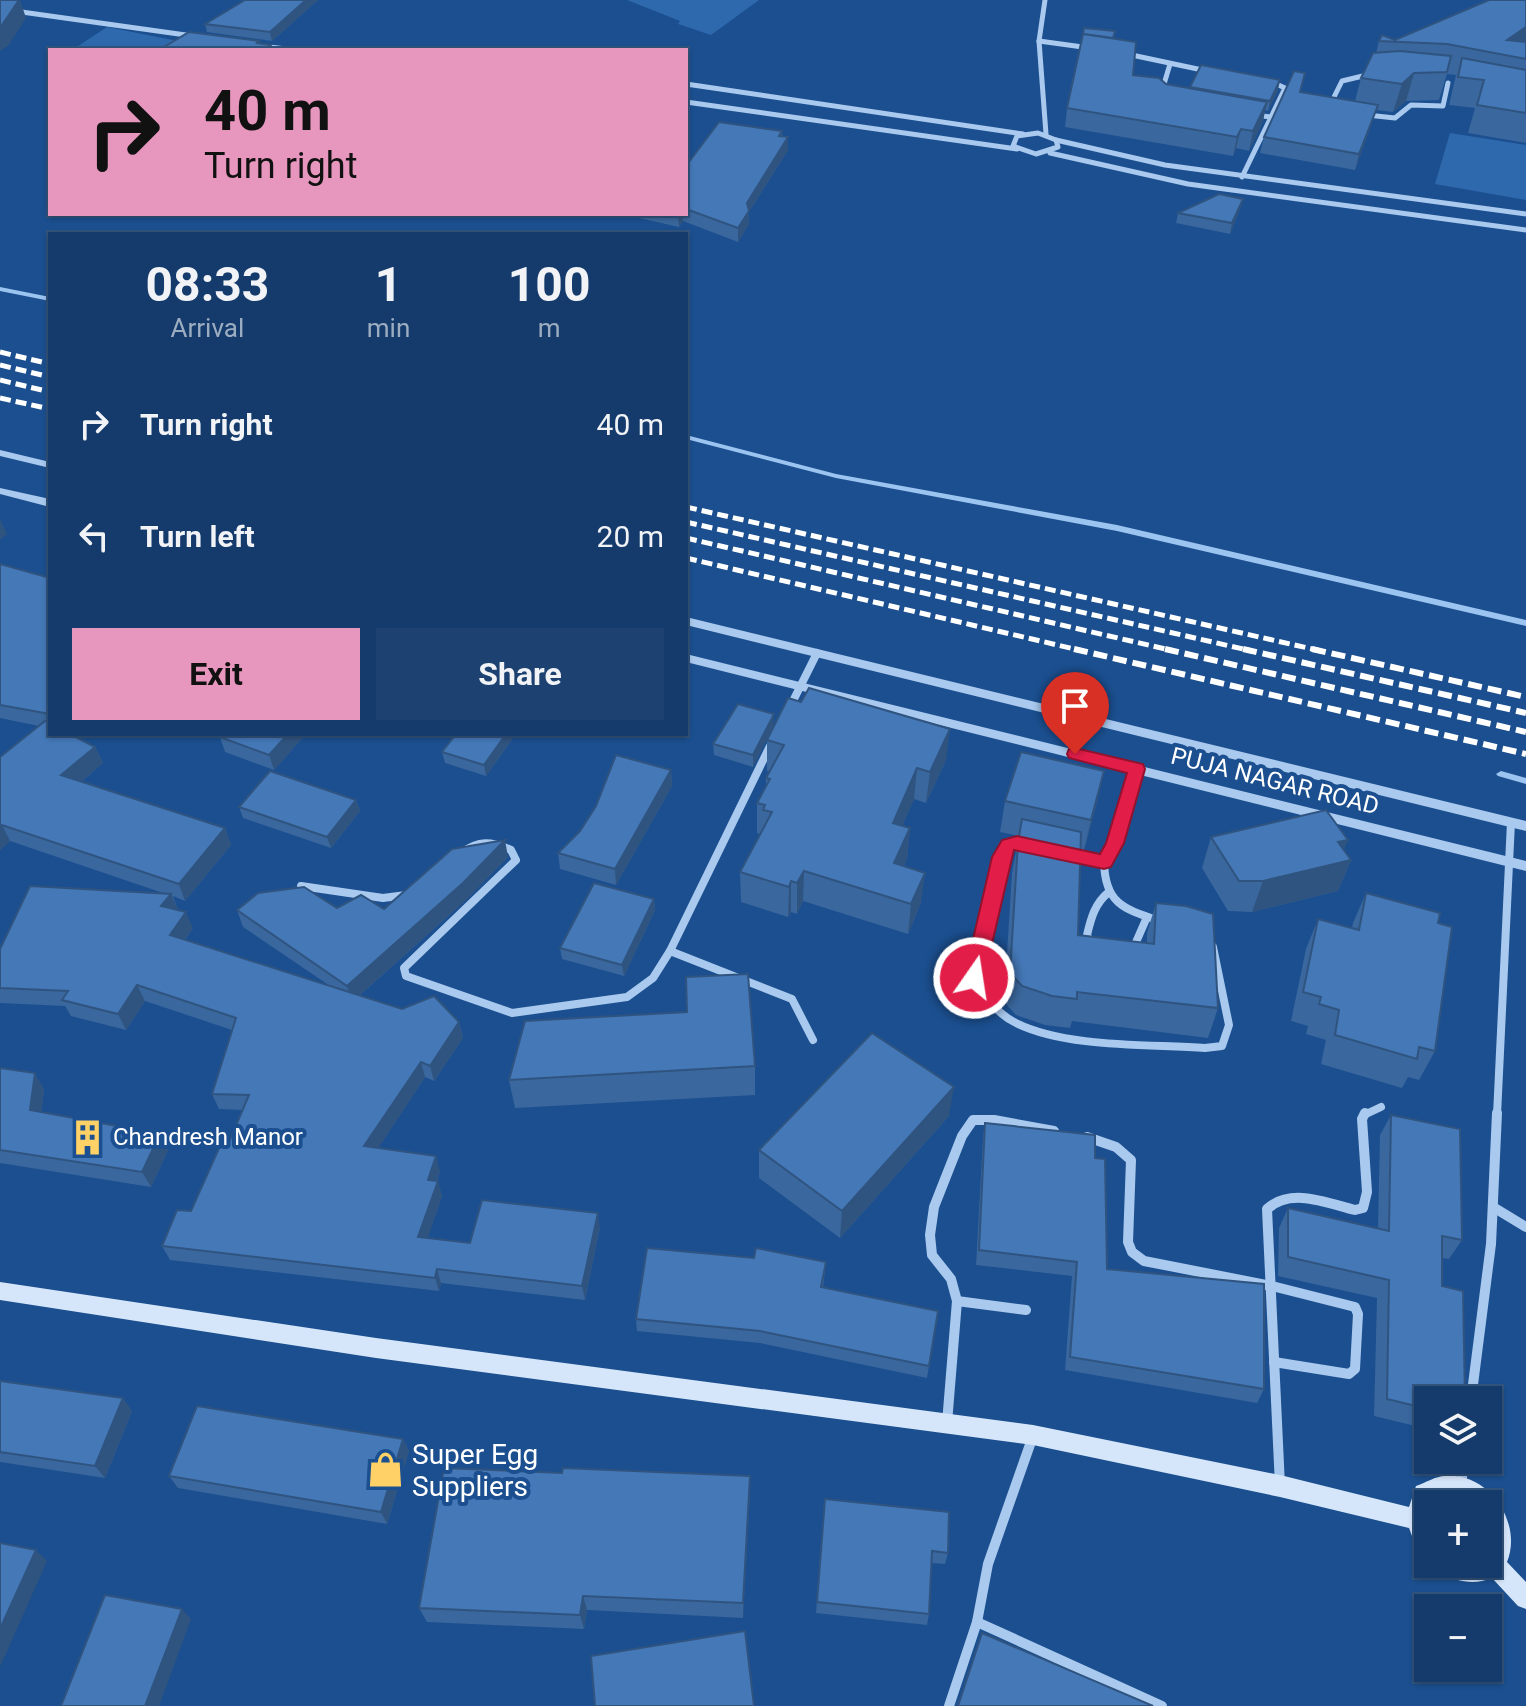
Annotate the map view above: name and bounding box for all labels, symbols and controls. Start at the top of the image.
text: 40 m [204,78,331,144]
icon: right [72,80,176,184]
text: Turn right [204,145,357,187]
text: 08:33 [146,256,269,313]
text: 1 [375,256,402,313]
text: 100 [508,256,590,313]
text: Arrival [171,313,244,343]
text: min [367,313,410,343]
text: m [538,313,561,343]
icon: right [72,402,116,446]
text: Turn right [140,407,273,442]
text: 40 m [597,407,664,442]
icon: left [72,514,116,558]
text: Turn left [140,519,255,554]
text: 20 m [597,519,664,554]
button: Exit [72,628,360,720]
button: Share [376,628,664,720]
pin [1041,672,1109,754]
icon: arrive [1053,684,1097,728]
street label: PUJA NAGAR ROAD [1168,742,1382,820]
position arrow [932,936,1016,1020]
building icon: Chandresh Manor [68,1118,106,1156]
place label: Chandresh Manor [113,1123,303,1151]
map controls [1414,1386,1502,1682]
button: layers [1414,1386,1502,1474]
place label: Super Egg Suppliers [412,1438,538,1503]
shop icon: Super Egg Suppliers [367,1451,405,1489]
button: + [1414,1490,1502,1578]
button: − [1414,1594,1502,1682]

